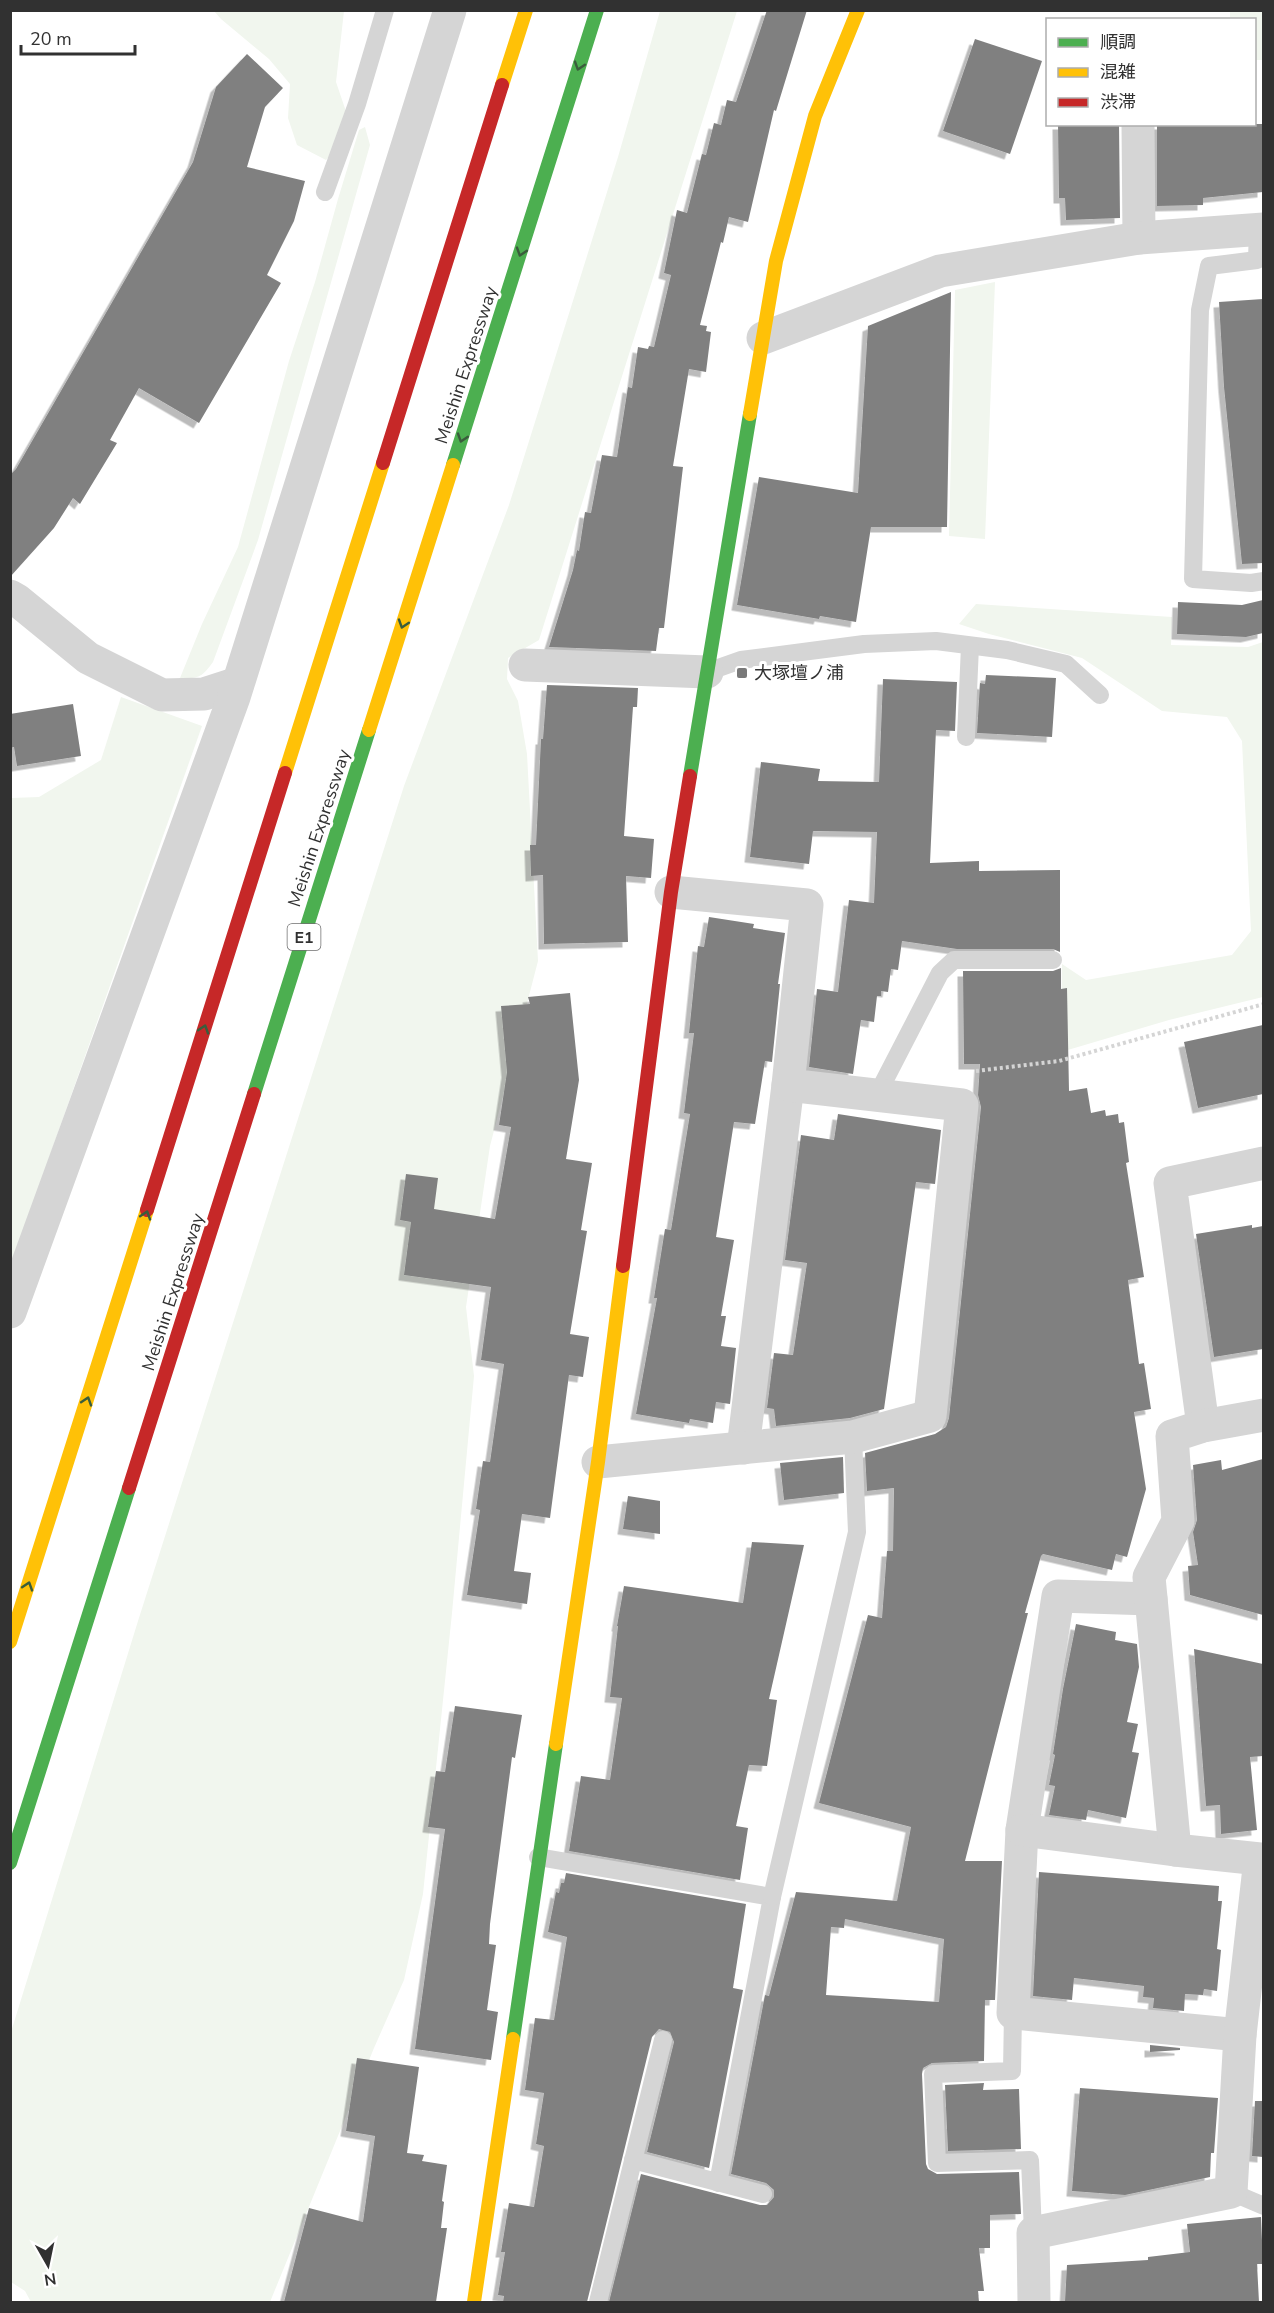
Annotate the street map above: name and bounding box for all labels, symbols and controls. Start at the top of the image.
scale bar [21,18,135,56]
legend [1046,18,1256,126]
text: 20 m [30,27,72,51]
text: 順調 [1100,30,1136,54]
one-way arrow [574,60,587,71]
text: 混雑 [1100,60,1136,84]
text: 渋滞 [1100,90,1136,114]
one-way arrow [515,246,528,257]
street label: Meishin Expressway [429,283,503,447]
one-way arrow [457,432,469,443]
one-way arrow [398,618,410,629]
place label: 大塚壇ノ浦 [754,661,844,685]
marker: 大塚壇ノ浦 [735,666,749,680]
street label: Meishin Expressway [282,746,356,910]
road number: E1 [288,924,320,950]
one-way arrow [197,1024,209,1035]
street label: Meishin Expressway [136,1210,210,1374]
one-way arrow [138,1210,151,1221]
one-way arrow [80,1396,92,1407]
one-way arrow [21,1582,33,1592]
north arrow [18,2235,78,2295]
text: N [43,2267,58,2291]

